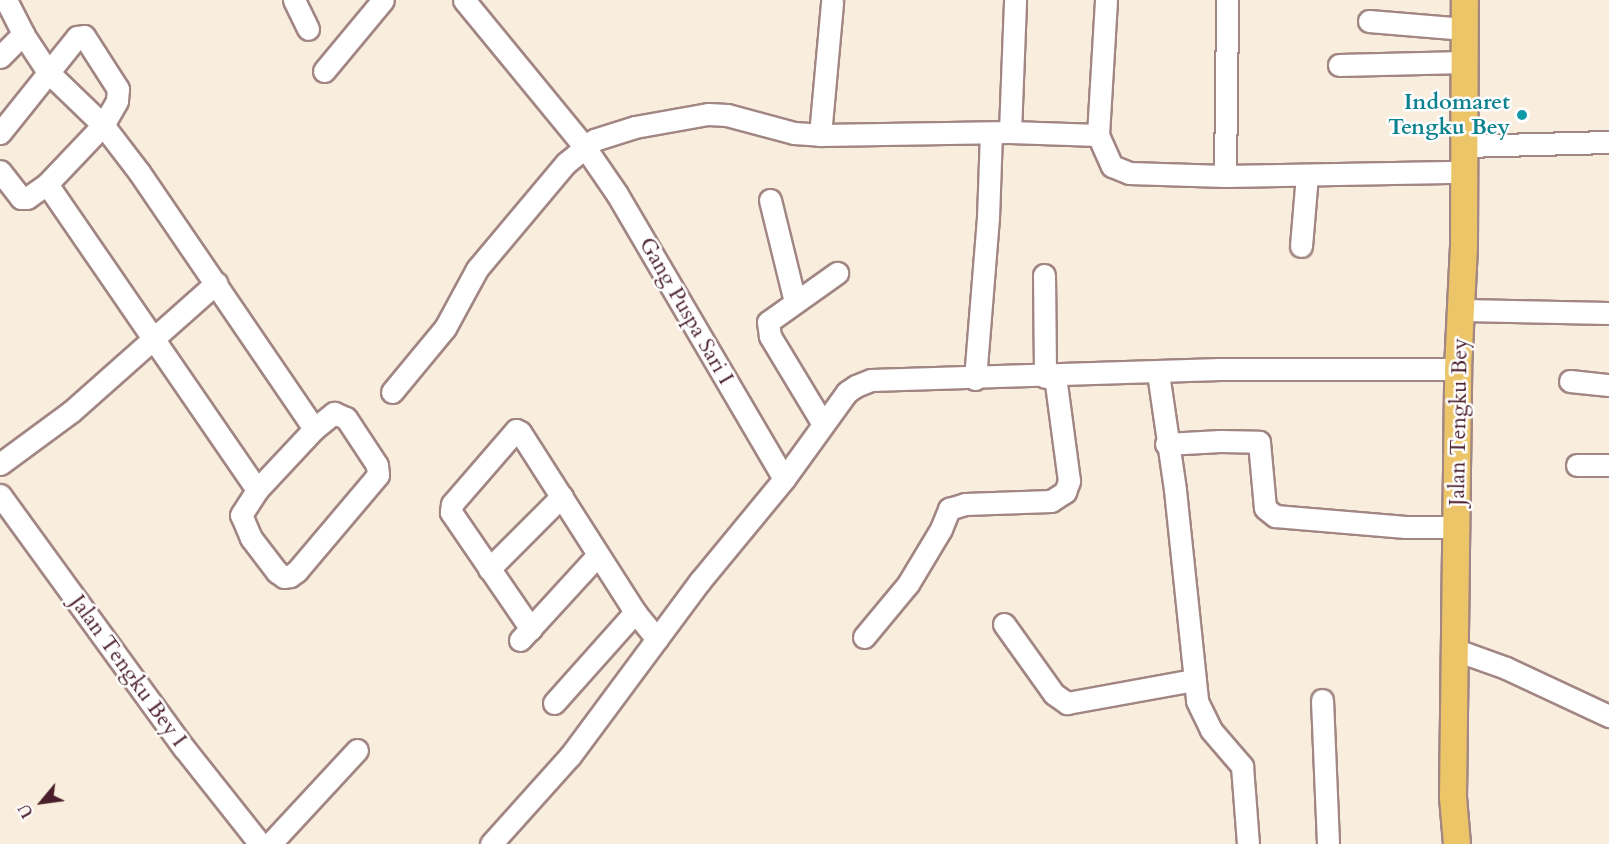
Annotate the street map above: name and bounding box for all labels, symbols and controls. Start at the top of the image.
place label: Indomaret Tengku Bey [1388,89,1510,140]
marker: Indomaret Tengku Bey [1515,108,1529,122]
street label: Gang Puspa Sari I [633,233,739,389]
street label: Jalan Tengku Bey [1444,338,1474,506]
street label: Jalan Tengku Bey I [64,590,192,752]
north arrow [12,772,72,832]
text: U [13,800,39,822]

